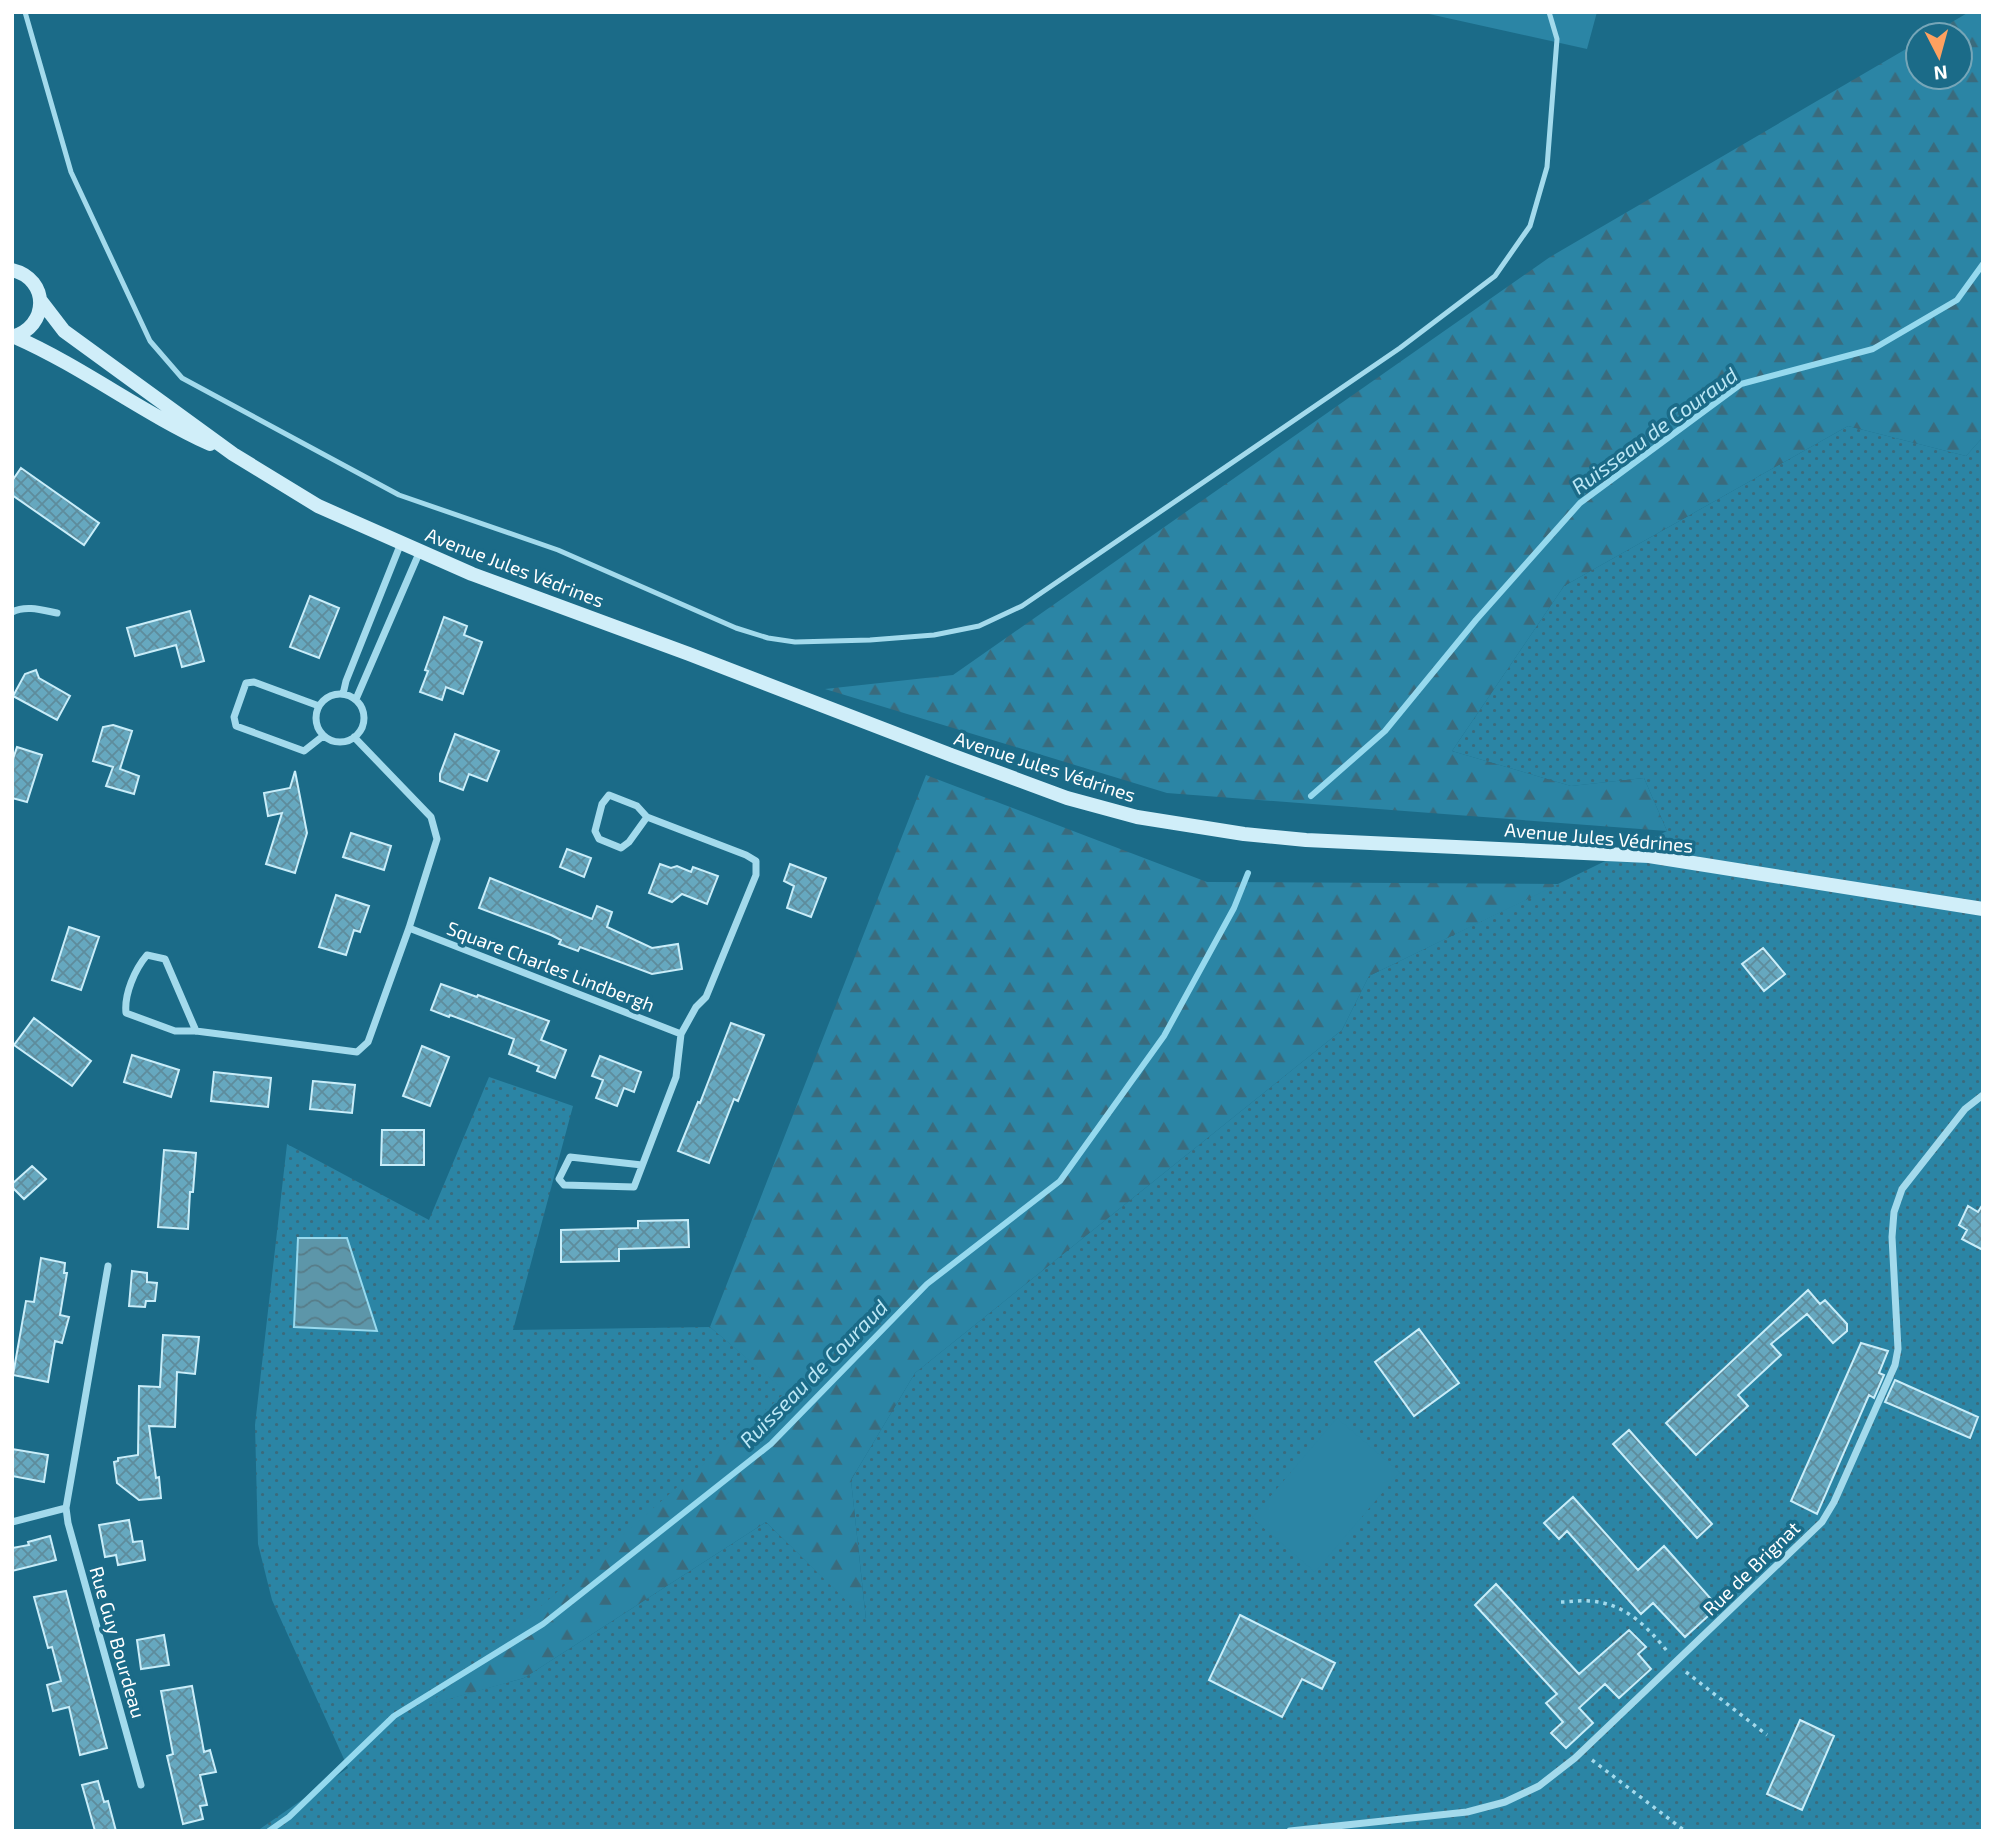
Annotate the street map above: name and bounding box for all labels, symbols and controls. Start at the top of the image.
north arrow [1904,21,1974,91]
text: N [1933,61,1949,86]
water label: Ruisseau de Couraud [1566,361,1742,499]
street label: Avenue Jules Védrines [423,522,607,612]
street label: Avenue Jules Védrines [951,726,1139,806]
street label: Avenue Jules Védrines [1504,817,1694,857]
street label: Square Charles Lindbergh [444,916,658,1016]
water label: Ruisseau de Couraud [734,1294,892,1452]
street label: Rue de Brignat [1698,1516,1804,1620]
street label: Rue Guy Bourdeau [85,1563,151,1721]

